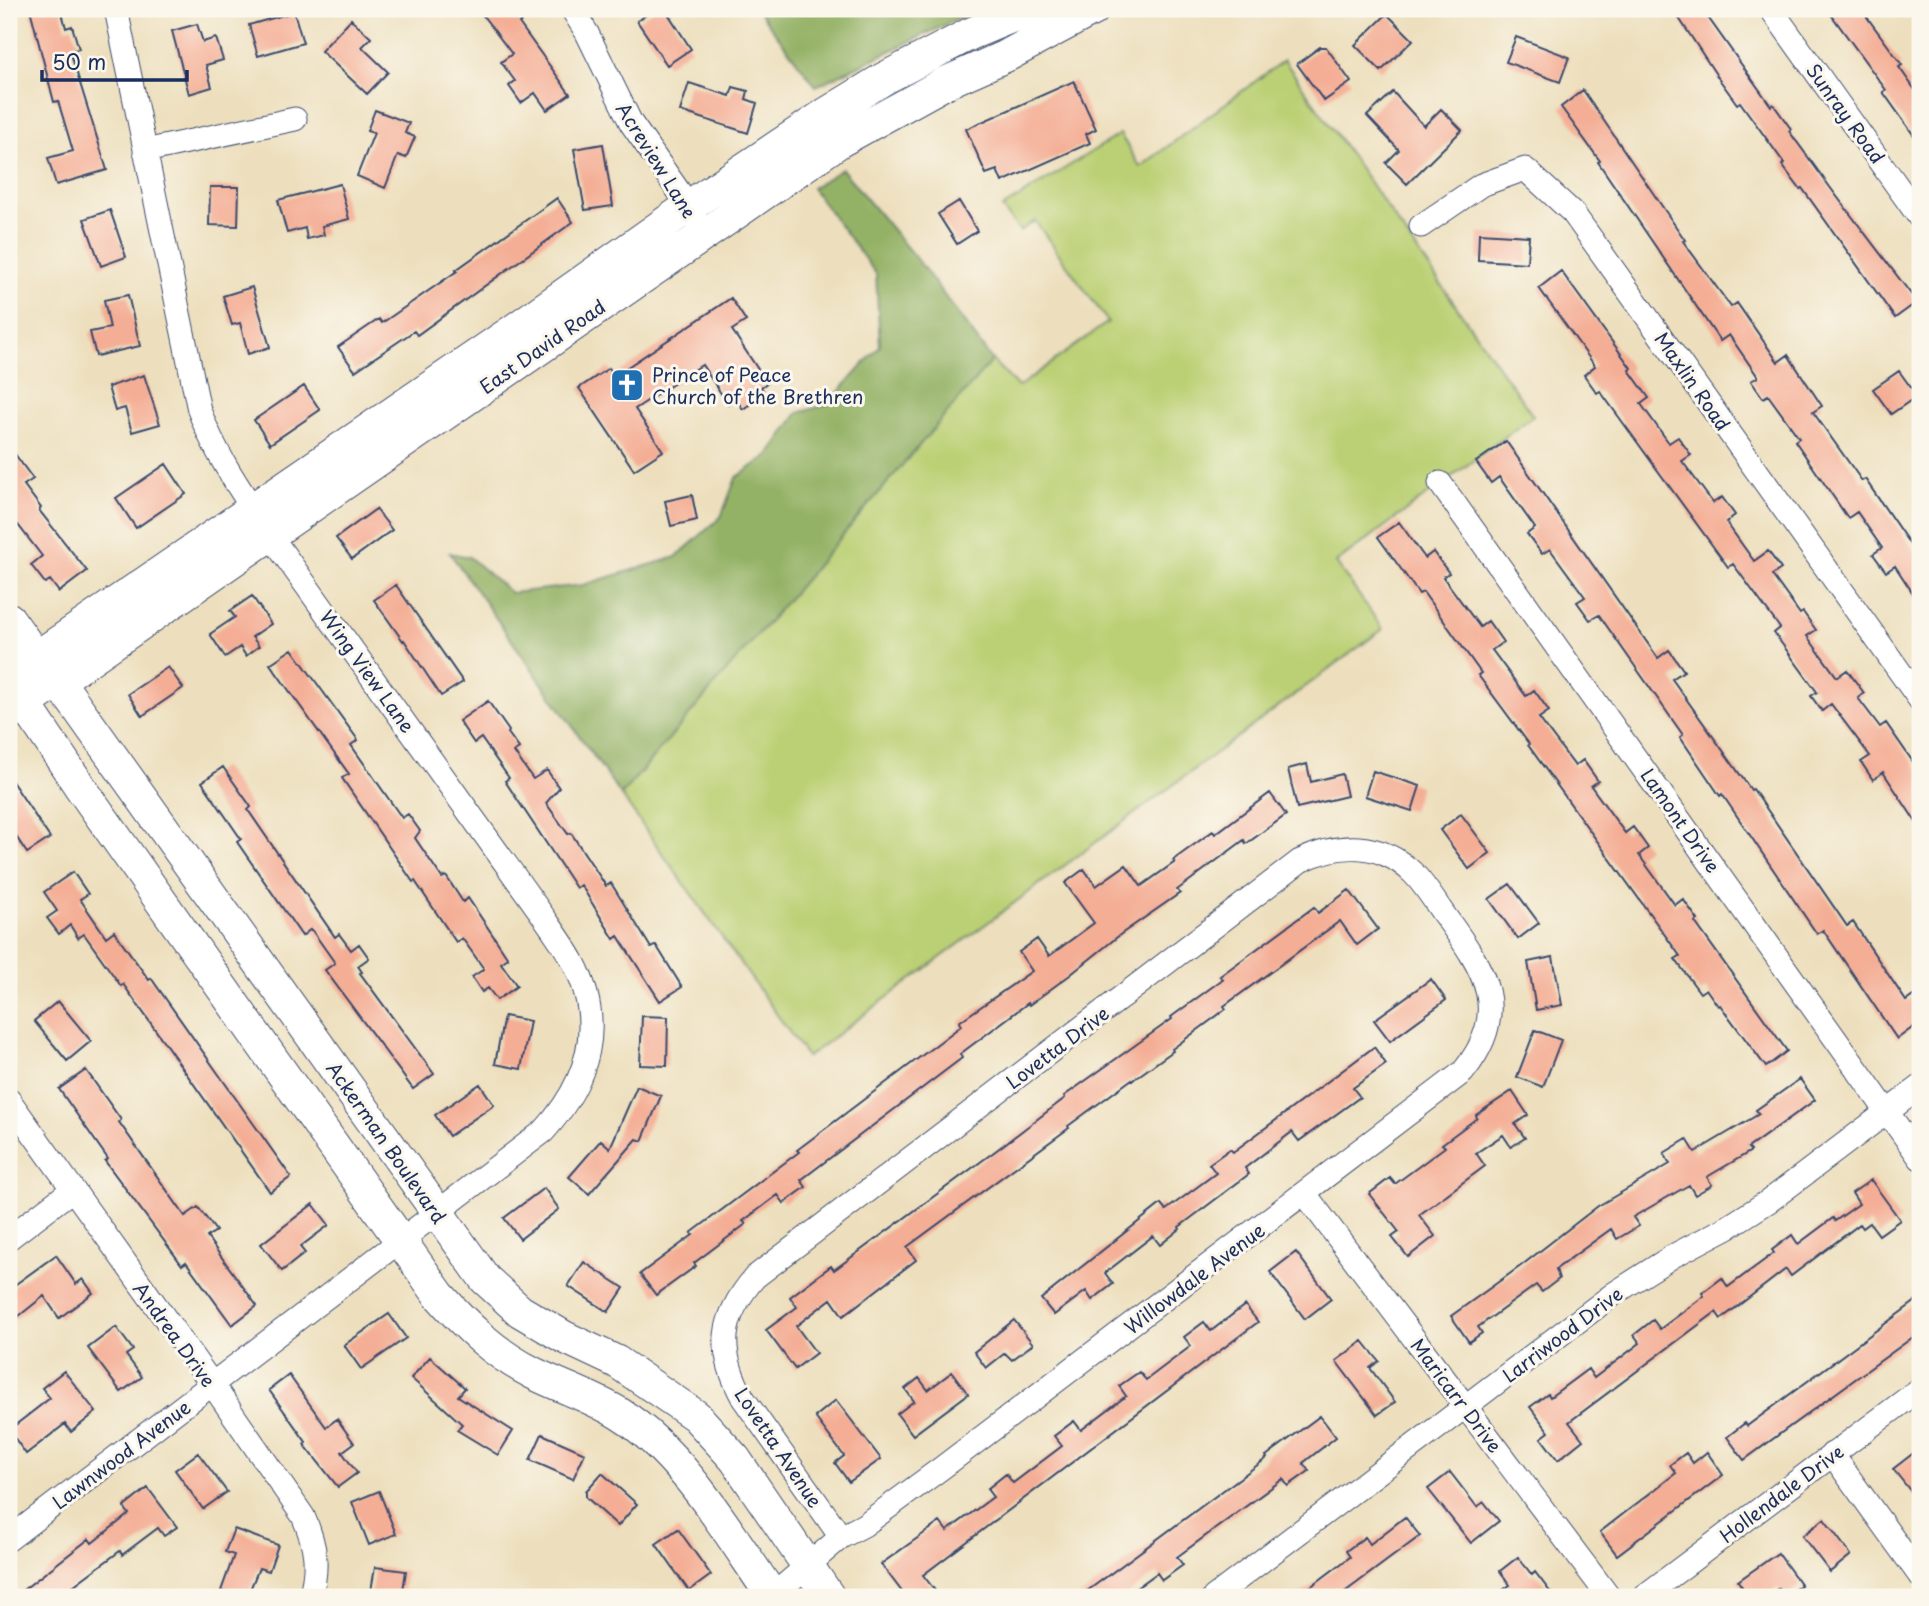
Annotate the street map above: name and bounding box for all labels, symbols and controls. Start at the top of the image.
scale bar [42,38,187,82]
text: 50 m [52,45,106,77]
street label: Sunray Road [1800,57,1892,169]
street label: Acreview Lane [610,97,704,223]
street label: East David Road [473,292,611,400]
street label: Maxlin Road [1649,326,1737,436]
place label: Prince of Peace Church of the Brethren [652,360,864,410]
church icon: Prince of Peace Church of the Brethren [608,366,646,404]
street label: Wing View Lane [314,604,422,738]
street label: Lamont Drive [1635,762,1727,878]
street label: Lovetta Drive [1000,999,1114,1095]
street label: Ackerman Boulevard [320,1055,454,1229]
street label: Willowdale Avenue [1118,1216,1270,1340]
street label: Andrea Drive [127,1276,223,1392]
street label: Larriwood Drive [1496,1279,1628,1389]
street label: Maricarr Drive [1405,1332,1509,1458]
street label: Lovetta Avenue [728,1381,830,1513]
street label: Lawnwood Avenue [46,1393,196,1515]
street label: Hollendale Drive [1713,1437,1849,1549]

